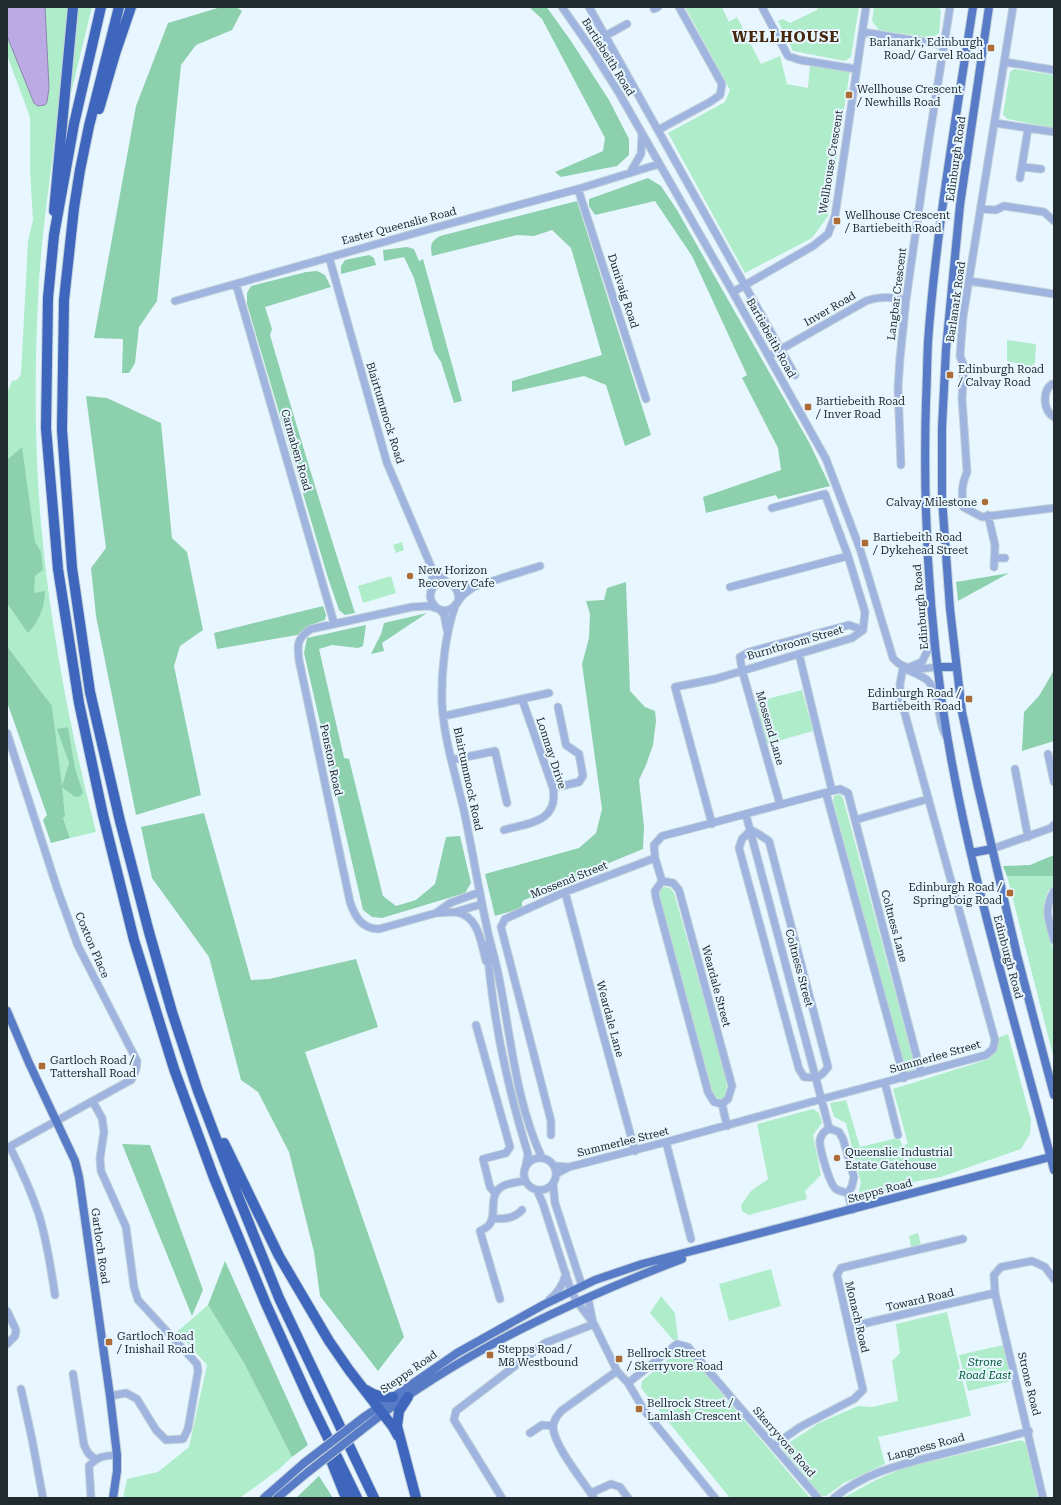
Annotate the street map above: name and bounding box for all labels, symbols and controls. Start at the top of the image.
street label: Bartiebeith Road [579,16,637,98]
district label: WELLHOUSE [732,28,840,46]
place label: Barlanark, Edinburgh Road/ Garvel Road [869,36,983,62]
marker: Barlanark, Edinburgh Road/ Garvel Road [986,43,996,53]
place label: Wellhouse Crescent / Newhills Road [856,83,962,109]
marker: Wellhouse Crescent / Newhills Road [844,90,854,100]
street label: Wellhouse Crescent [816,109,846,215]
street label: Edinburgh Road [944,115,968,203]
street label: Easter Queenslie Road [340,204,458,248]
place label: Wellhouse Crescent / Bartiebeith Road [844,209,950,235]
marker: Wellhouse Crescent / Bartiebeith Road [832,216,842,226]
street label: Langbar Crescent [885,247,909,341]
street label: Dunivaig Road [605,252,641,330]
street label: Barlanark Road [944,261,968,343]
street label: Inver Road [802,289,858,329]
street label: Bartiebeith Road [744,296,798,380]
street label: Blairtummock Road [363,361,407,465]
place label: Edinburgh Road / Calvay Road [957,363,1044,389]
marker: Edinburgh Road / Calvay Road [945,370,955,380]
place label: Bartiebeith Road / Inver Road [815,395,905,421]
marker: Bartiebeith Road / Inver Road [803,402,813,412]
street label: Carmaben Road [278,408,314,492]
place label: Calvay Milestone [886,496,977,509]
marker: Calvay Milestone [980,497,990,507]
place label: Bartiebeith Road / Dykehead Street [872,531,968,557]
marker: Bartiebeith Road / Dykehead Street [860,538,870,548]
place label: New Horizon Recovery Cafe [418,564,495,590]
street label: Edinburgh Road [911,564,931,650]
marker: New Horizon Recovery Cafe [405,571,415,581]
street label: Burntbroom Street [746,623,844,663]
place label: Edinburgh Road / Bartiebeith Road [868,687,961,713]
street label: Mossend Lane [753,689,787,767]
marker: Edinburgh Road / Bartiebeith Road [964,694,974,704]
street label: Lonmay Drive [533,716,569,790]
street label: Penston Road [317,723,345,797]
street label: Blairtummock Road [451,726,485,832]
street label: Mossend Street [529,859,609,901]
place label: Edinburgh Road / Springboig Road [909,881,1002,907]
street label: Coltness Lane [878,888,910,964]
marker: Edinburgh Road / Springboig Road [1005,888,1015,898]
street label: Coxton Place [72,910,112,980]
street label: Edinburgh Road [991,914,1025,1000]
street label: Coltness Street [782,928,816,1008]
street label: Weardale Street [699,944,733,1028]
street label: Weardale Lane [594,979,626,1059]
street label: Summerlee Street [888,1038,982,1076]
place label: Gartloch Road / Tattershall Road [50,1054,136,1080]
marker: Gartloch Road / Tattershall Road [37,1061,47,1071]
street label: Summerlee Street [576,1124,670,1160]
place label: Queenslie Industrial Estate Gatehouse [845,1146,953,1172]
marker: Queenslie Industrial Estate Gatehouse [832,1153,842,1163]
street label: Stepps Road [846,1176,914,1206]
street label: Gartloch Road [88,1207,112,1285]
street label: Monach Road [842,1280,872,1354]
street label: Toward Road [885,1286,955,1314]
place label: Gartloch Road / Inishail Road [116,1330,194,1356]
marker: Gartloch Road / Inishail Road [104,1337,114,1347]
place label: Stepps Road / M8 Westbound [498,1343,578,1369]
place label: Bellrock Street / Skerryvore Road [626,1347,723,1373]
street label: Stepps Road [378,1348,440,1396]
marker: Stepps Road / M8 Westbound [485,1350,495,1360]
street label: Strone Road [1015,1351,1043,1417]
marker: Bellrock Street / Skerryvore Road [614,1354,624,1364]
park label: Strone Road East [957,1356,1012,1382]
place label: Bellrock Street / Lamlash Crescent [647,1397,741,1423]
marker: Bellrock Street / Lamlash Crescent [634,1404,644,1414]
street label: Skerryvore Road [750,1404,818,1480]
street label: Langness Road [886,1430,966,1464]

